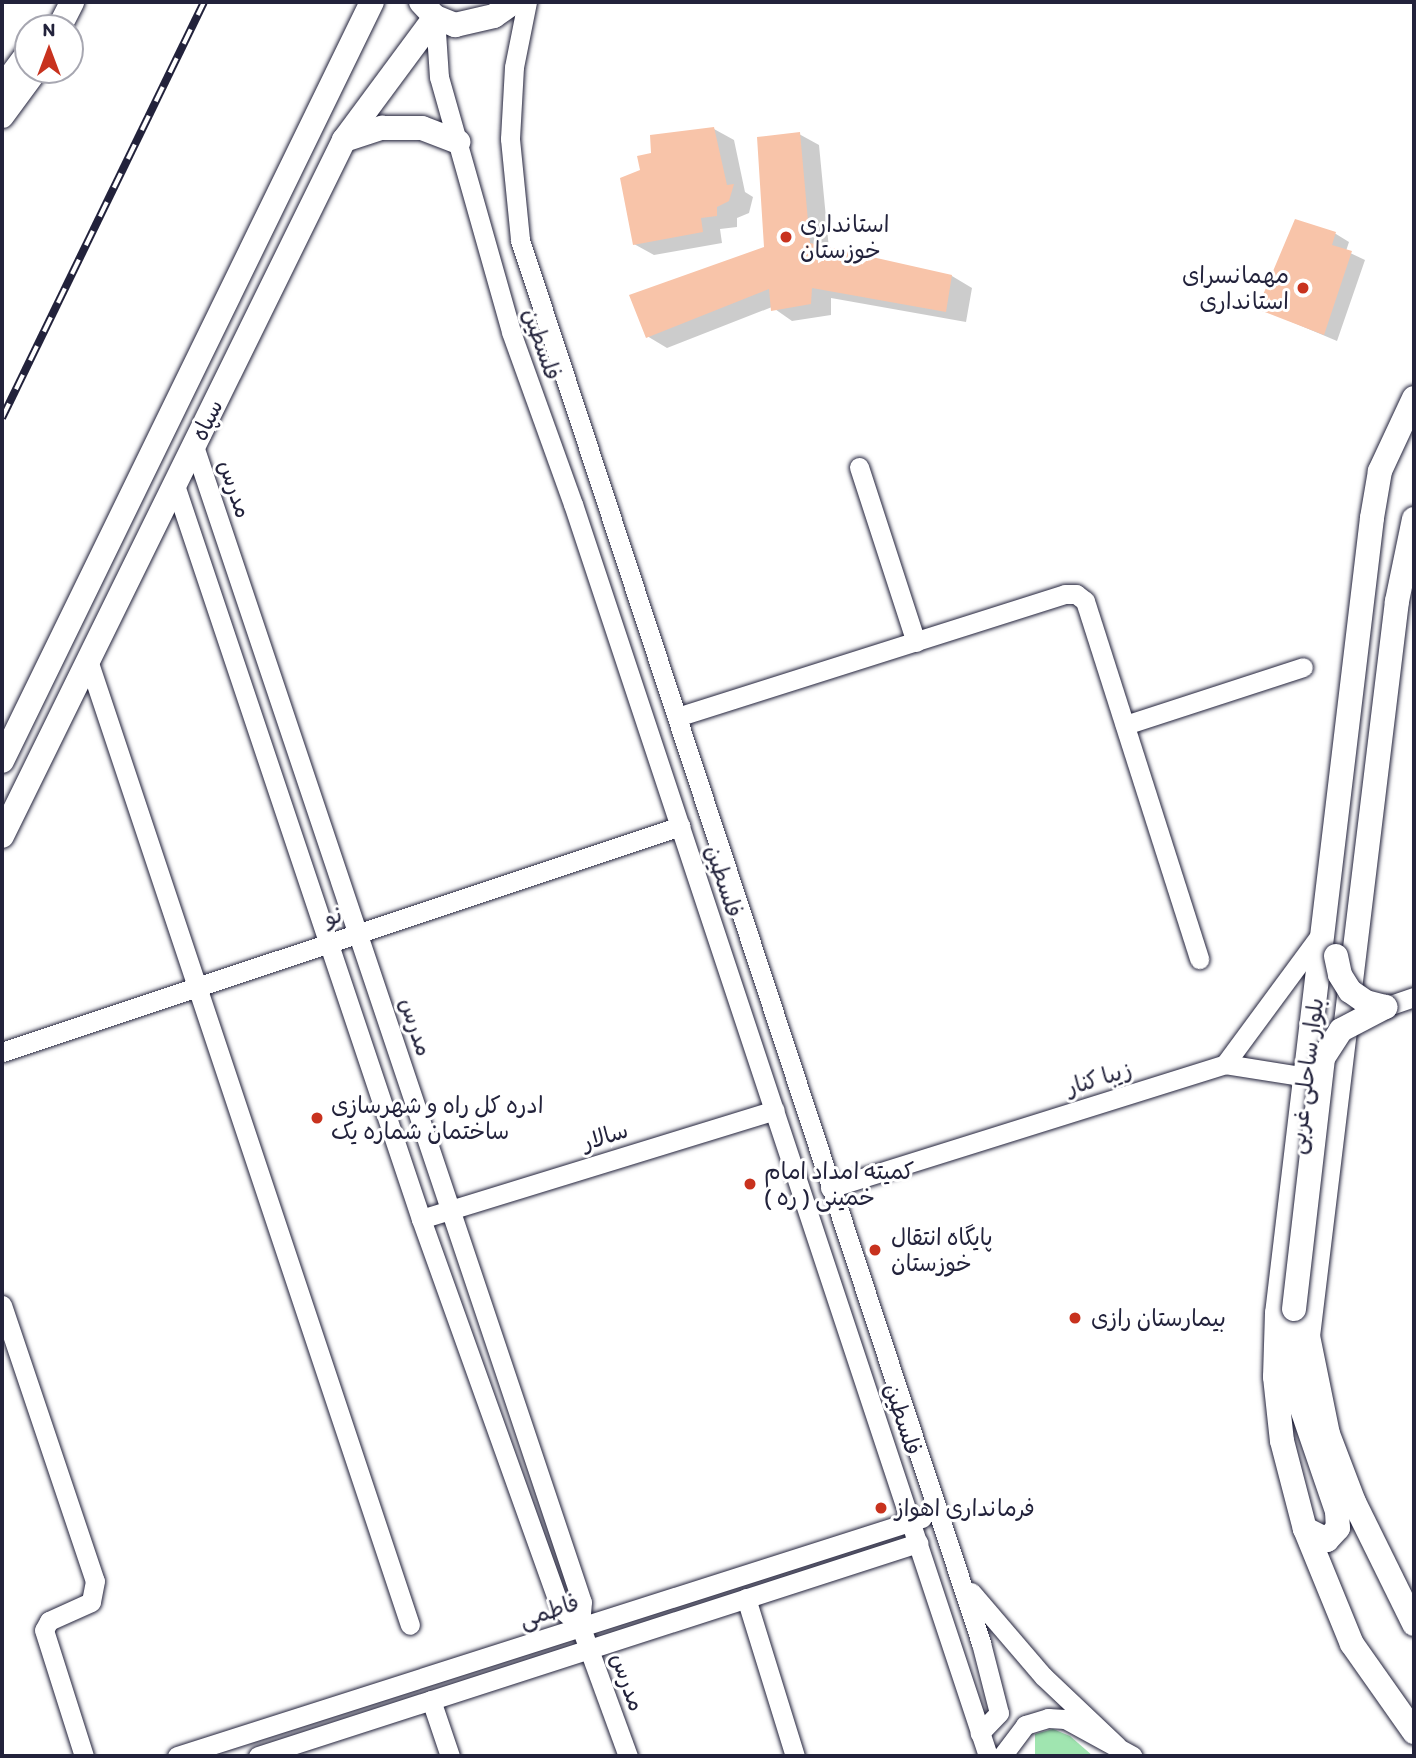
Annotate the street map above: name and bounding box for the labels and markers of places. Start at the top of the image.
place label: استانداری خوزستان [800,210,889,264]
marker: استانداری خوزستان [778,229,794,245]
place label: مهمانسرای استانداری [1182,261,1289,315]
marker: مهمانسرای استانداری [1295,280,1311,296]
place label: ادره کل راه و شهرسازی ساختمان شماره یک [331,1091,543,1145]
marker: ادره کل راه و شهرسازی ساختمان شماره یک [309,1110,325,1126]
place label: کمیته امداد امام خمینی ( ره ) [764,1157,914,1211]
marker: کمیته امداد امام خمینی ( ره ) [742,1176,758,1192]
place label: پایگاه انتقال خوزستان [891,1223,993,1277]
marker: پایگاه انتقال خوزستان [865,1240,885,1260]
place label: بیمارستان رازی [1091,1304,1226,1332]
marker: بیمارستان رازی [1065,1308,1085,1328]
place label: فرمانداری اهواز [895,1494,1035,1522]
marker: فرمانداری اهواز [873,1500,889,1516]

